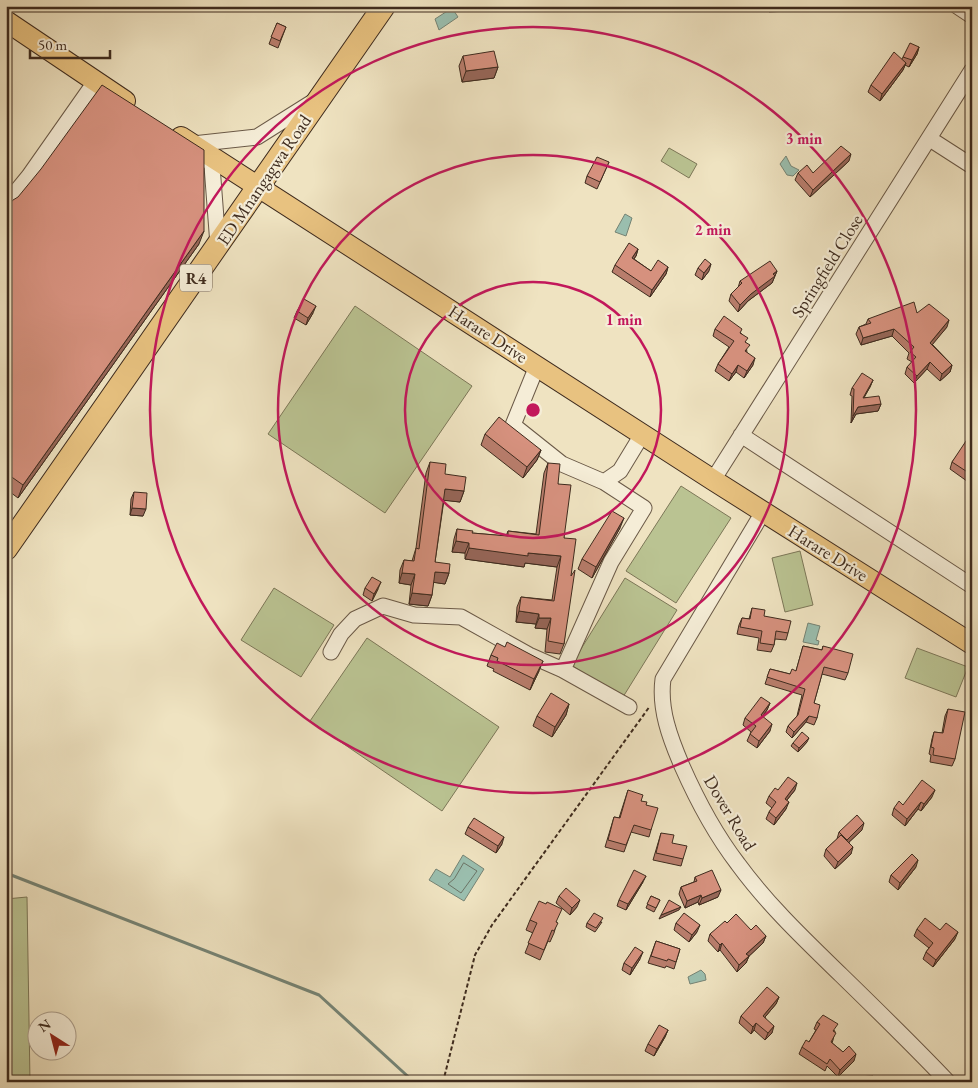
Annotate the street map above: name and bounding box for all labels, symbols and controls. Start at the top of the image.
scale bar [30,28,110,60]
text: 50 m [38,35,67,54]
street label: ED Mnangagwa Road [211,109,316,250]
text: 3 min [786,129,823,148]
street label: Springfield Close [786,210,868,322]
text: 2 min [695,220,732,239]
road number: R4 [180,264,212,292]
street label: Harare Drive [444,299,532,368]
text: 1 min [606,310,643,329]
centre of rings [524,401,542,419]
street label: Harare Drive [784,519,873,586]
street label: Dover Road [699,771,762,855]
north arrow [28,1010,78,1060]
text: N [34,1014,55,1036]

